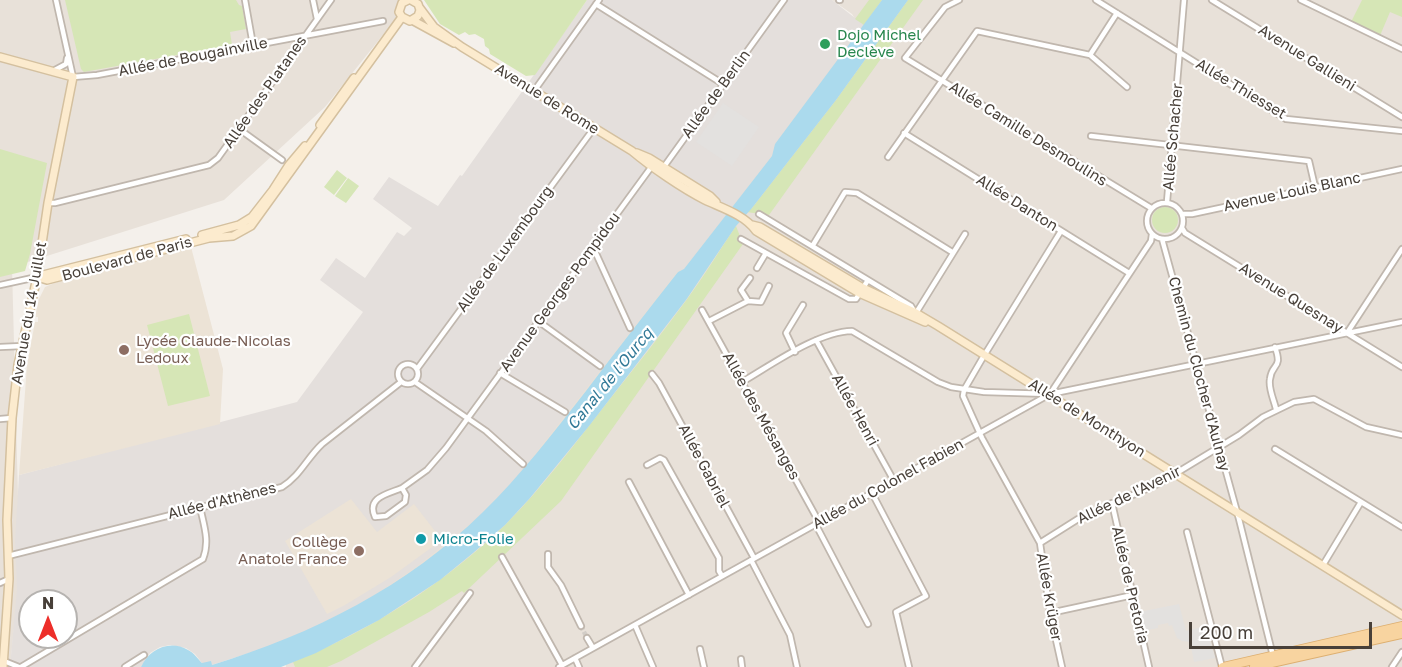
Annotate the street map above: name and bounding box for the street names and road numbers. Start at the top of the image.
street label: Avenue Gallieni [1255,21,1359,95]
street label: Allée des Platanes [219,32,311,152]
street label: Allée de Bougainville [117,34,269,80]
street label: Allée de Berlin [678,46,754,142]
street label: Allée Thiesset [1193,55,1289,123]
street label: Avenue de Rome [492,60,602,138]
street label: Allée Camille Desmoulins [946,78,1110,190]
street label: Allée Schacher [1159,83,1187,191]
street label: Avenue Louis Blanc [1222,169,1362,215]
street label: Allée Danton [973,171,1061,235]
street label: Allée de Luxembourg [453,182,557,316]
street label: Avenue Georges Pompidou [496,209,624,375]
street label: Boulevard de Paris [60,233,194,285]
street label: Avenue du 14 Juillet [8,240,50,386]
street label: Avenue Quesnay [1236,259,1346,337]
street label: Chemin du Clocher d'Aulnay [1164,275,1234,473]
street label: Allée des Mésanges [718,349,804,483]
street label: Allée Henri [828,371,882,449]
street label: Allée de Monthyon [1025,375,1149,461]
street label: Allée Gabriel [674,421,734,511]
street label: Allée du Colonel Fabien [809,435,967,533]
street label: Allée de l'Avenir [1074,462,1184,528]
street label: Allée d'Athènes [166,479,278,523]
street label: Allée de Pretoria [1108,525,1152,645]
street label: Allée Krüger [1032,551,1066,643]

